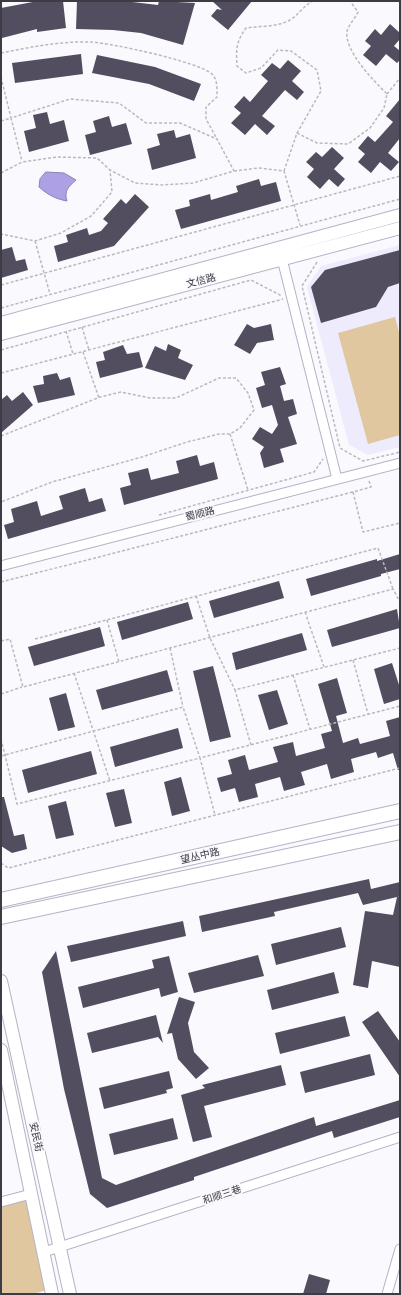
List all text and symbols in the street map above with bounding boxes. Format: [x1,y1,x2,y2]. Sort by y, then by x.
street label: 文信路 [185,271,217,291]
street label: 蜀顺路 [184,505,216,523]
street label: 望丛中路 [179,846,221,866]
street label: 安民街 [27,1121,45,1153]
street label: 和顺三巷 [201,1183,243,1207]

